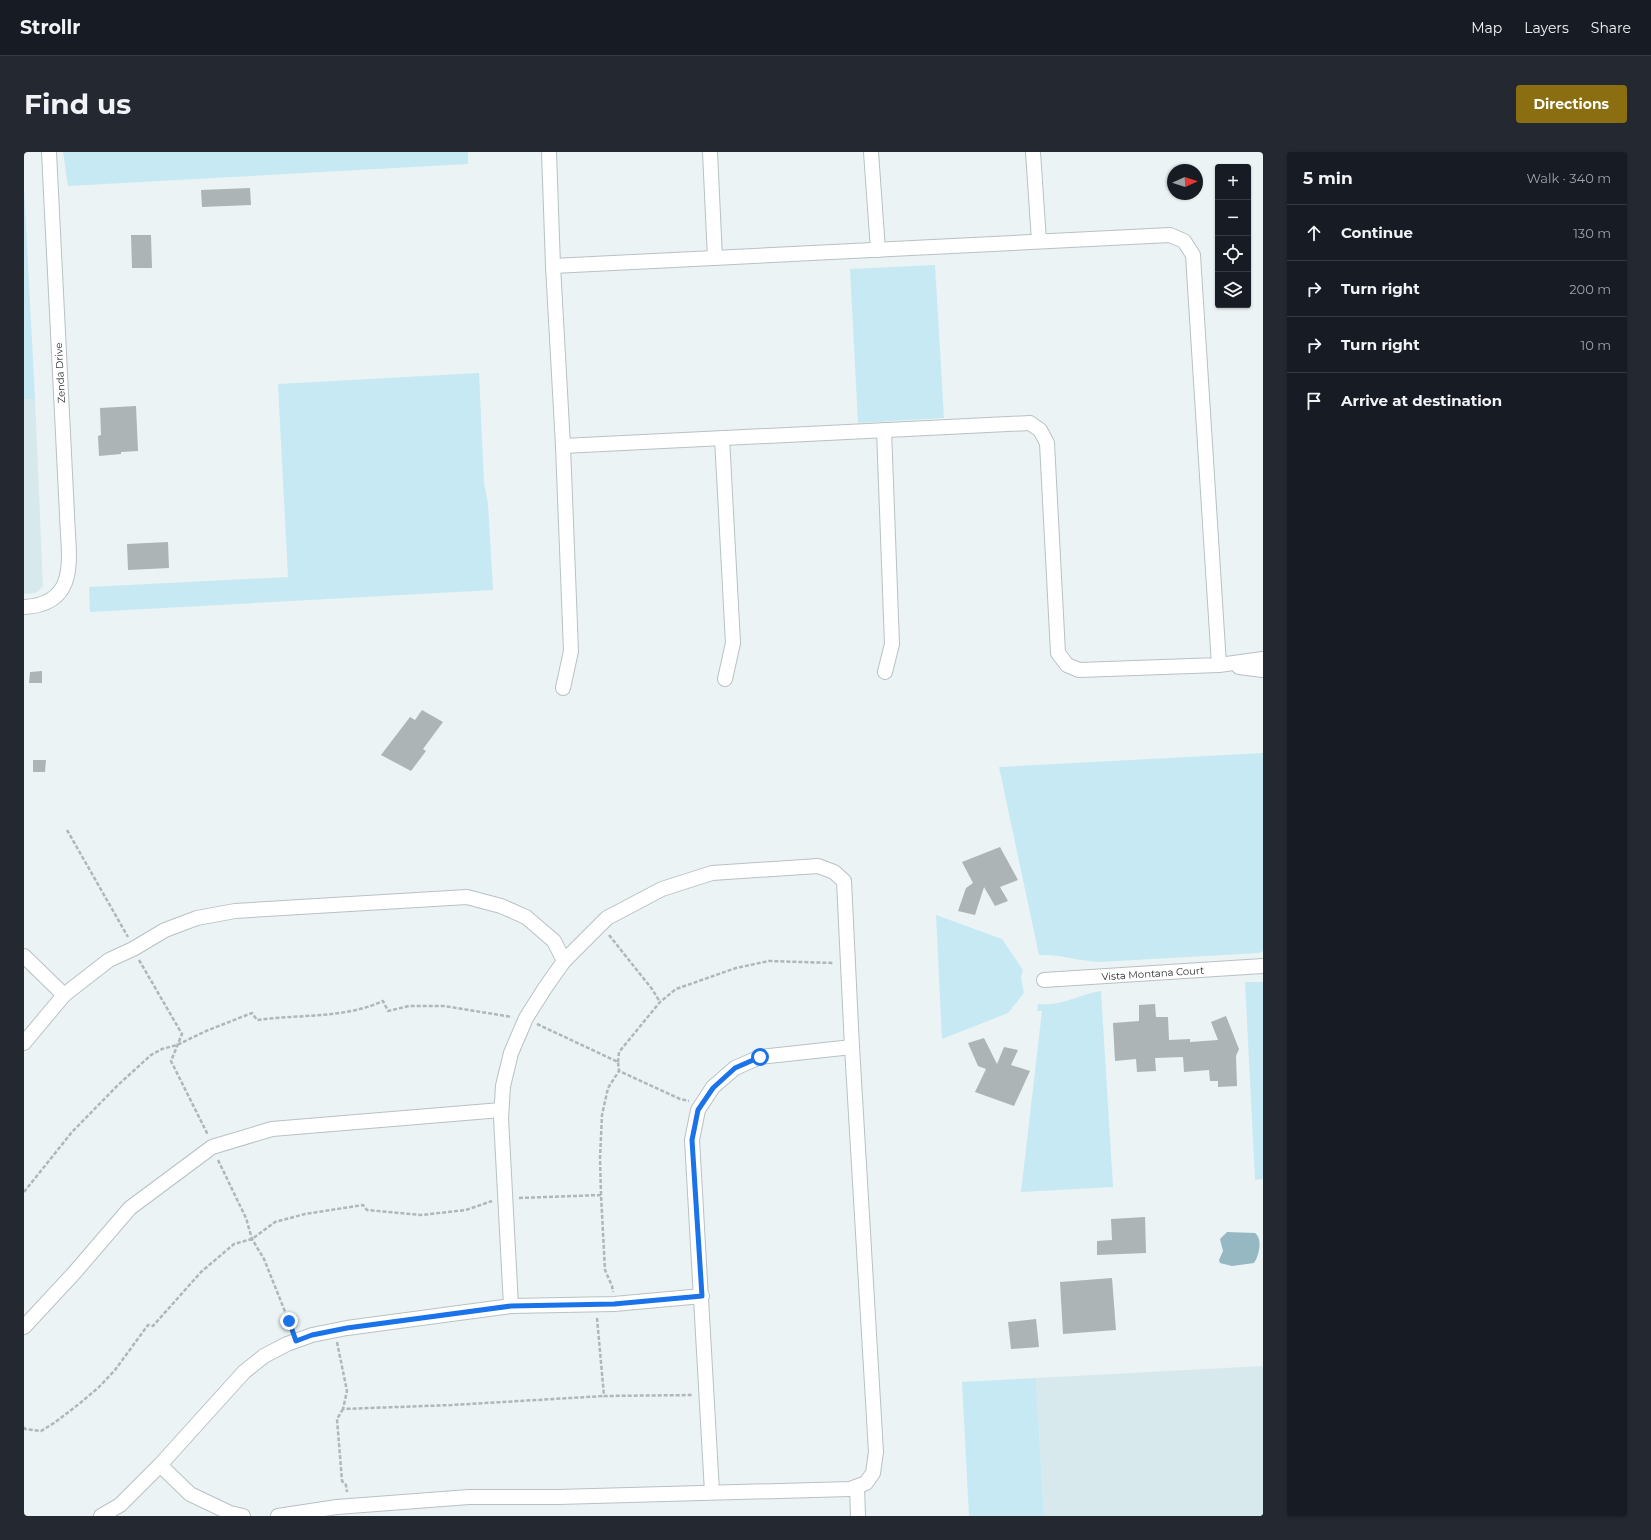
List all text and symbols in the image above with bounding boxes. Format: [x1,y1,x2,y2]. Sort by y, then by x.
text: Strollr [20,16,81,39]
text: Map [1471,19,1502,37]
text: Layers [1524,19,1569,37]
text: Share [1591,19,1631,37]
button: Directions [1516,85,1627,123]
text: Find us [24,87,131,121]
north arrow [1167,164,1203,200]
map controls [1215,164,1251,308]
button: + [1215,164,1251,200]
text: 5 min [1303,168,1353,188]
text: Walk · 340 m [1527,170,1611,186]
button: − [1215,200,1251,236]
icon: ahead [1303,222,1325,244]
text: Continue [1341,223,1413,242]
text: 130 m [1573,225,1611,241]
button: locate [1215,236,1251,272]
button: layers [1215,272,1251,308]
icon: right [1303,278,1325,300]
text: Turn right [1341,279,1420,298]
text: 200 m [1569,281,1611,297]
icon: right [1303,334,1325,356]
text: Turn right [1341,335,1420,354]
text: 10 m [1581,337,1611,353]
street label: Zenda Drive [52,342,68,404]
icon: arrive [1303,390,1325,412]
text: Arrive at destination [1341,391,1502,410]
street label: Vista Montana Court [1101,963,1204,983]
route start [751,1048,769,1066]
route end [280,1312,298,1330]

